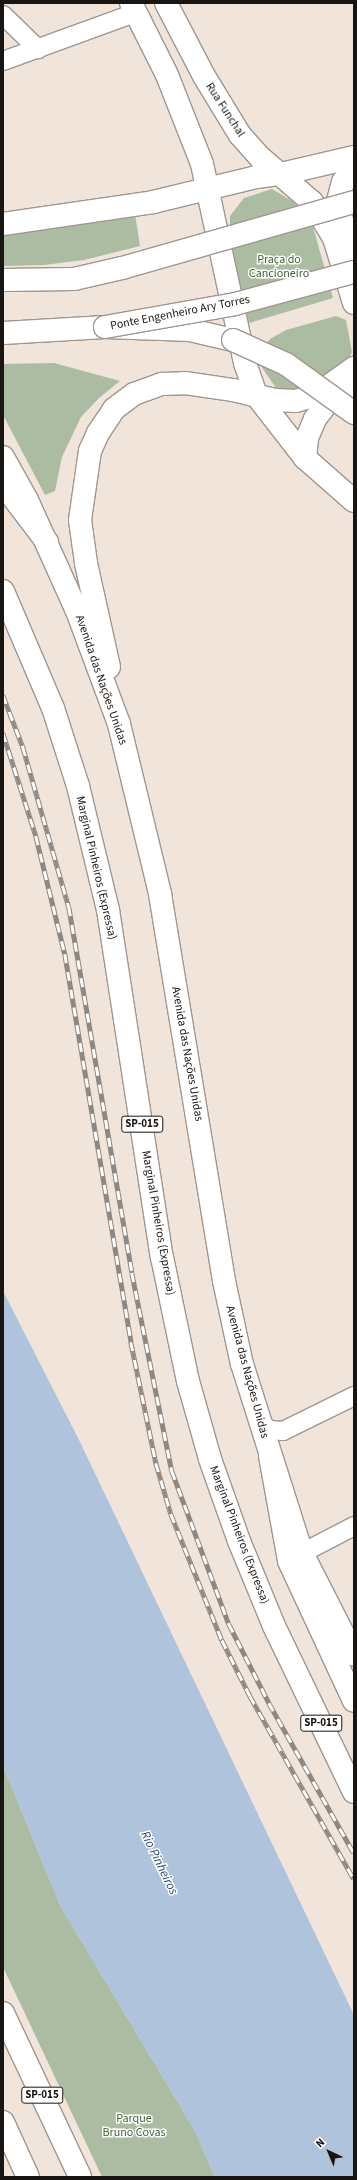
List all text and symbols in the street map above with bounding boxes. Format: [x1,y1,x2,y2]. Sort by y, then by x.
street label: Rua Funchal [202,80,248,140]
park label: Praça do Cancioneiro [249,253,309,281]
street label: Ponte Engenheiro Ary Torres [109,292,251,334]
street label: Avenida das Nações Unidas [72,613,130,747]
street label: Marginal Pinheiros (Expressa) [72,795,120,941]
street label: Avenida das Nações Unidas [168,985,206,1123]
road number: SP-015 [121,1115,163,1133]
street label: Marginal Pinheiros (Expressa) [138,1149,178,1297]
street label: Avenida das Nações Unidas [222,1304,272,1440]
street label: Marginal Pinheiros (Expressa) [206,1464,272,1606]
road number: SP-015 [300,1714,342,1732]
water label: Rio Pinheiros [137,1829,181,1897]
road number: SP-015 [21,2086,63,2104]
park label: Parque Bruno Covas [103,2112,165,2140]
north arrow [309,2132,349,2172]
text: N [312,2135,328,2151]

